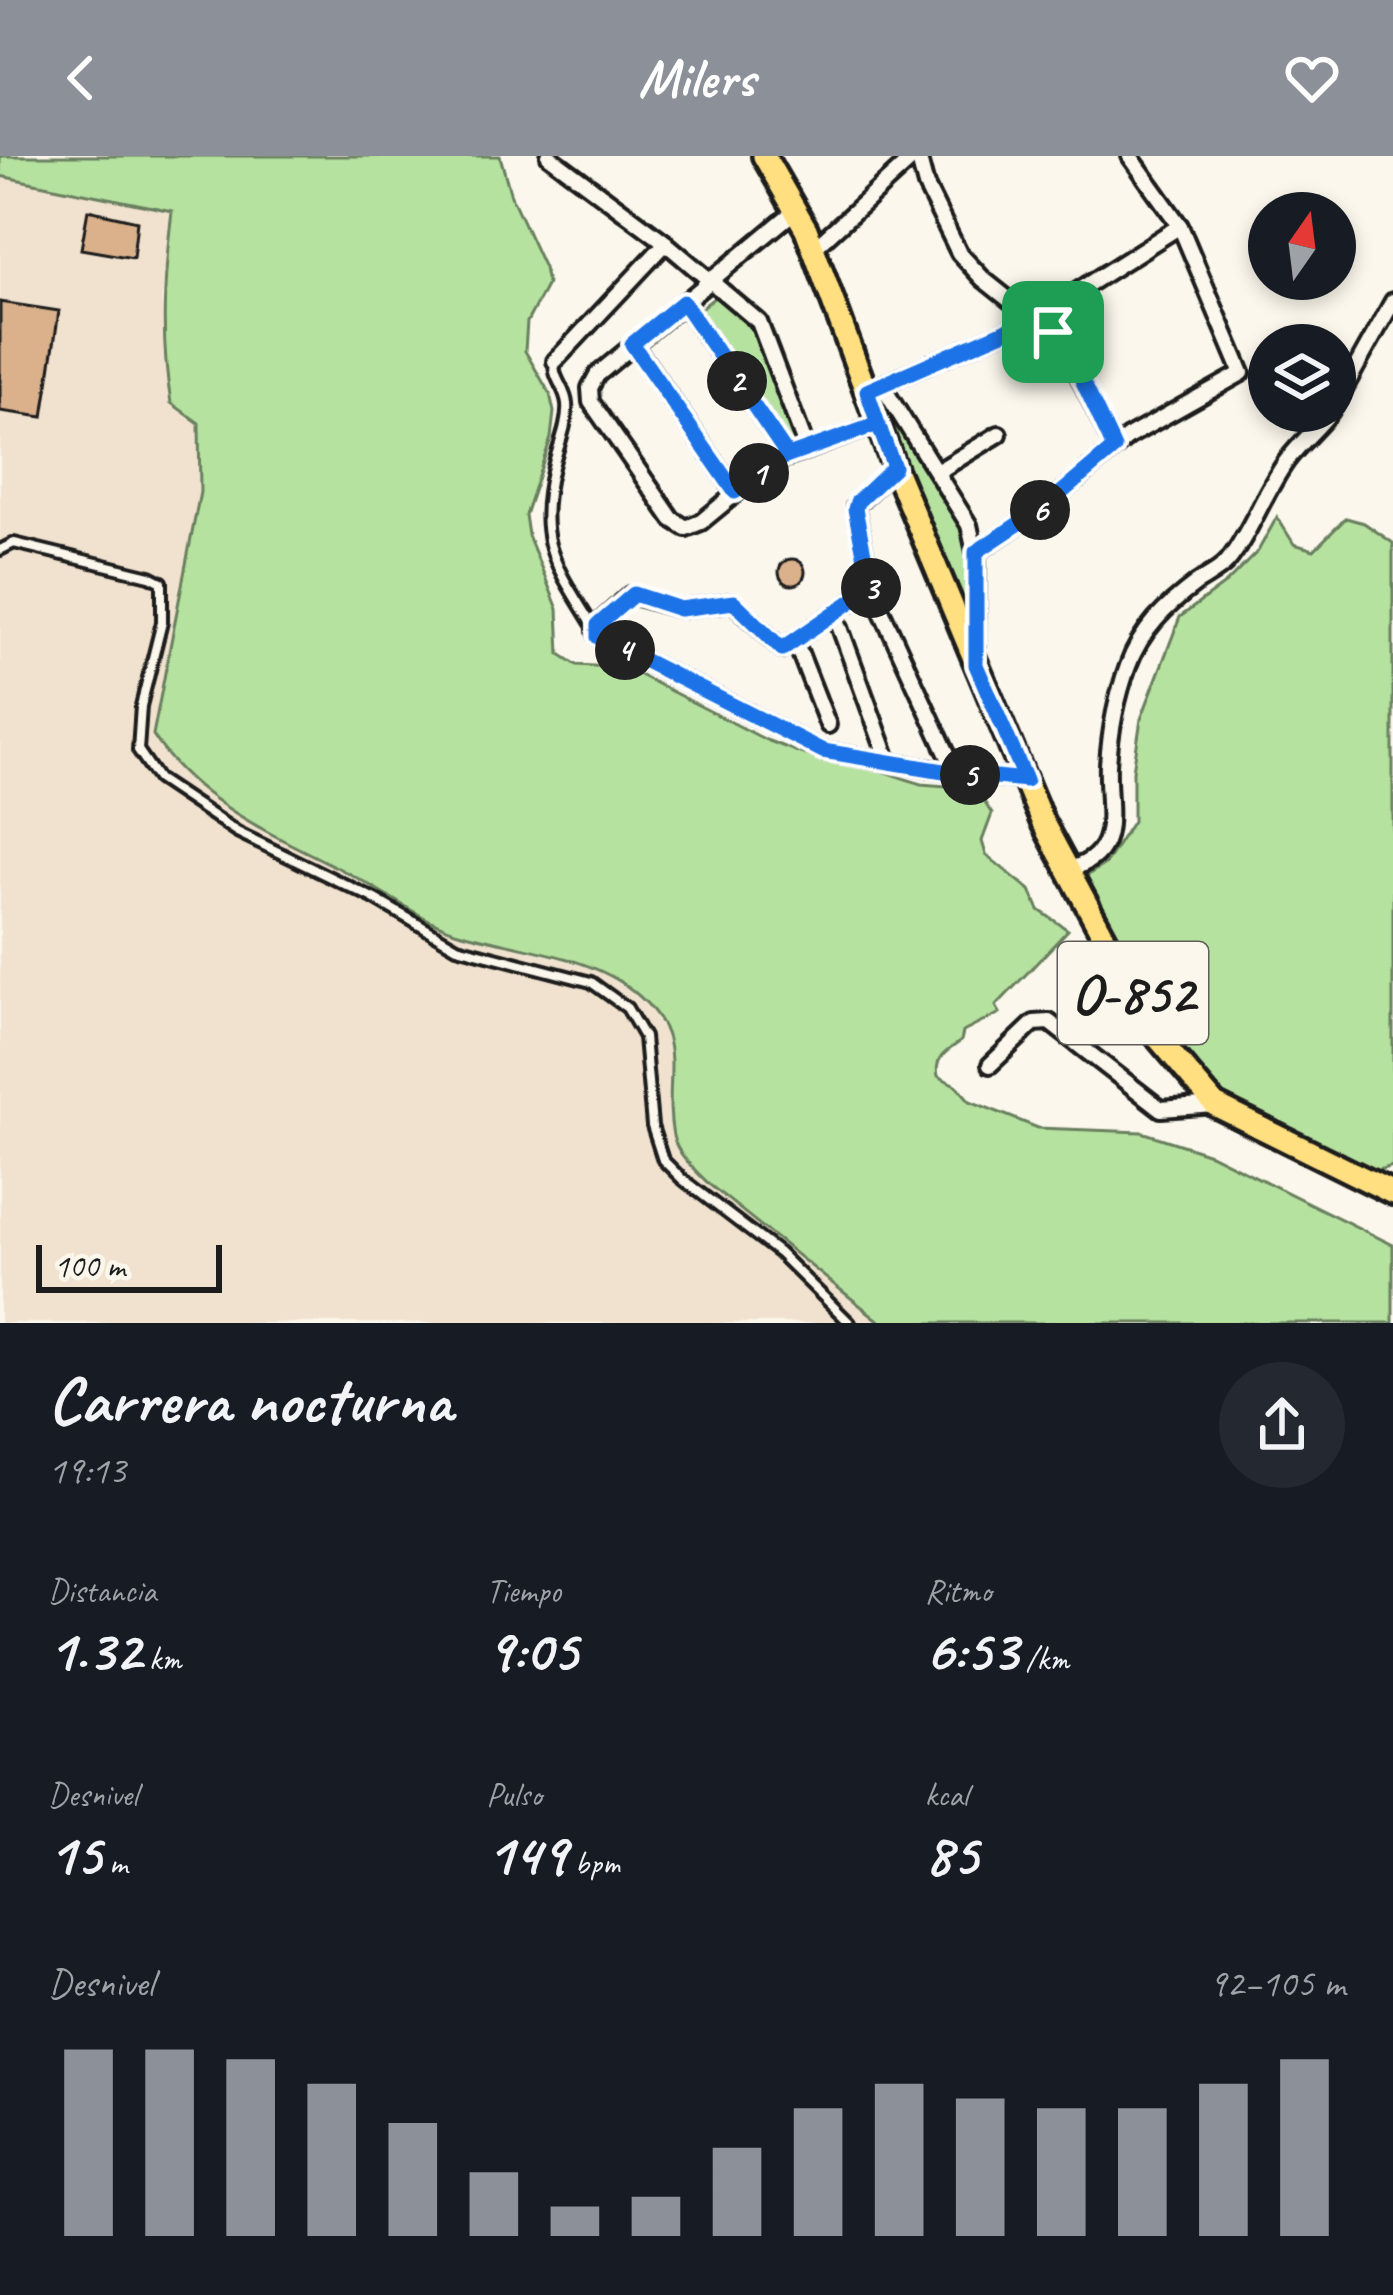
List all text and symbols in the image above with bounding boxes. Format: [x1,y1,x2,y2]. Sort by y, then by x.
text: Milers [638,44,755,112]
icon: back [48,45,114,111]
icon: heart [1279,45,1345,111]
north arrow [1248,192,1356,300]
map controls [1248,192,1356,432]
pin [1002,281,1104,383]
icon: arrive [1020,299,1086,365]
button: layers [1248,324,1356,432]
pin: 2 [707,351,767,411]
text: 2 [730,360,744,402]
pin: 1 [729,443,789,503]
text: 1 [752,452,766,494]
pin: 6 [1010,480,1070,540]
text: 6 [1032,489,1048,531]
pin: 3 [841,558,901,618]
text: 3 [864,567,878,609]
pin: 4 [595,620,655,680]
text: 4 [618,629,632,671]
pin: 5 [940,745,1000,805]
text: 5 [963,754,977,796]
road number: O-852 [1058,942,1208,1044]
scale bar [36,1239,222,1292]
text: 100 m [54,1245,125,1287]
text: Carrera nocturna [48,1359,452,1442]
button: share [1219,1362,1345,1488]
text: 19:13 [48,1446,126,1495]
text: Distancia [48,1570,156,1612]
text: Tiempo [486,1570,561,1612]
text: Ritmo [925,1570,991,1612]
text: 1.32 [48,1612,141,1688]
text: 9:05 [486,1612,578,1688]
text: 6:53 [925,1612,1018,1688]
text: km [141,1638,181,1680]
text: /km [1018,1638,1069,1680]
text: Desnivel [48,1774,138,1816]
text: Pulso [486,1774,542,1816]
text: kcal [925,1774,968,1816]
text: 15 [48,1816,101,1892]
text: 149 [486,1816,567,1892]
text: 85 [925,1816,978,1892]
text: m [101,1842,128,1884]
text: bpm [567,1842,620,1884]
text: Desnivel [48,1959,154,2008]
text: 92–105 m [1209,1959,1345,2008]

